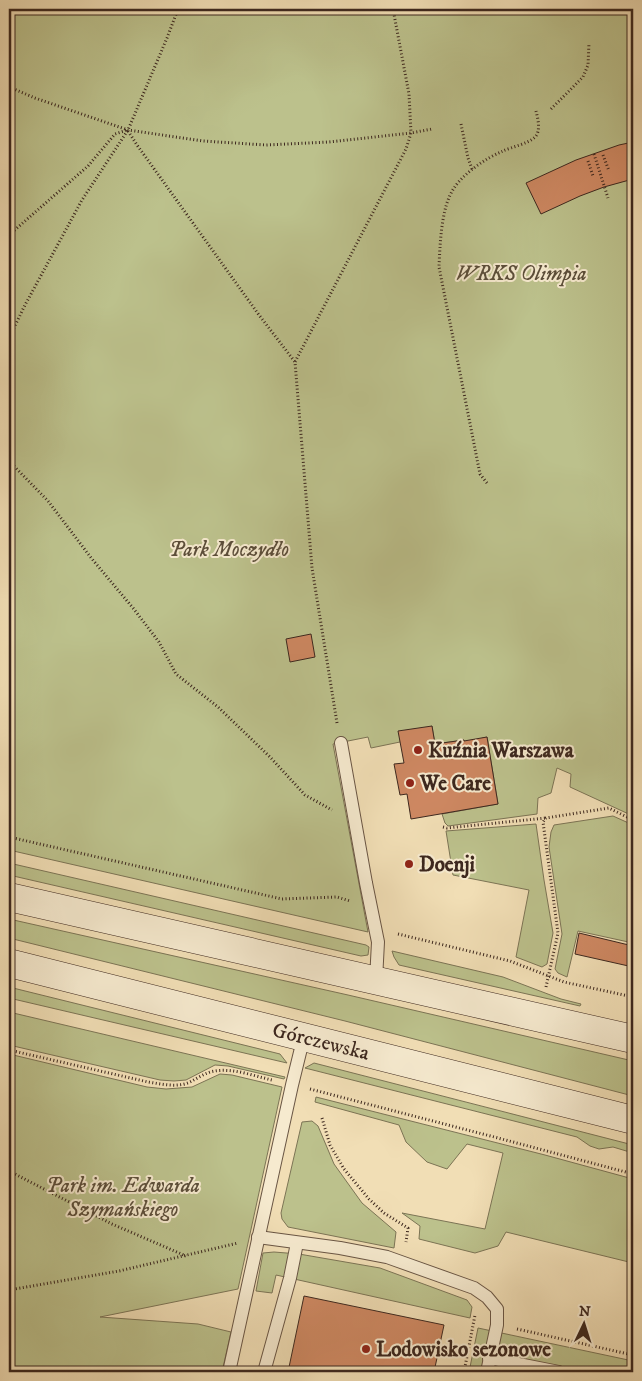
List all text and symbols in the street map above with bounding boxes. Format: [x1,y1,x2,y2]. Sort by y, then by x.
park label: WRKS Olimpia [455,261,587,287]
park label: Park Moczydło [169,537,289,563]
place label: Kuźnia Warszawa [428,738,575,764]
marker: Kuźnia Warszawa [412,744,424,756]
place label: We Care [419,771,491,797]
marker: We Care [404,777,416,789]
place label: Doenji [419,852,476,879]
marker: Doenji [403,858,415,870]
street label: Górczewska [270,1017,372,1067]
park label: Park im. Edwarda Szymańskiego [46,1173,200,1223]
north arrow [560,1298,610,1348]
text: N [578,1303,592,1321]
place label: Lodowisko sezonowe [376,1337,551,1363]
marker: Lodowisko sezonowe [360,1343,372,1355]

